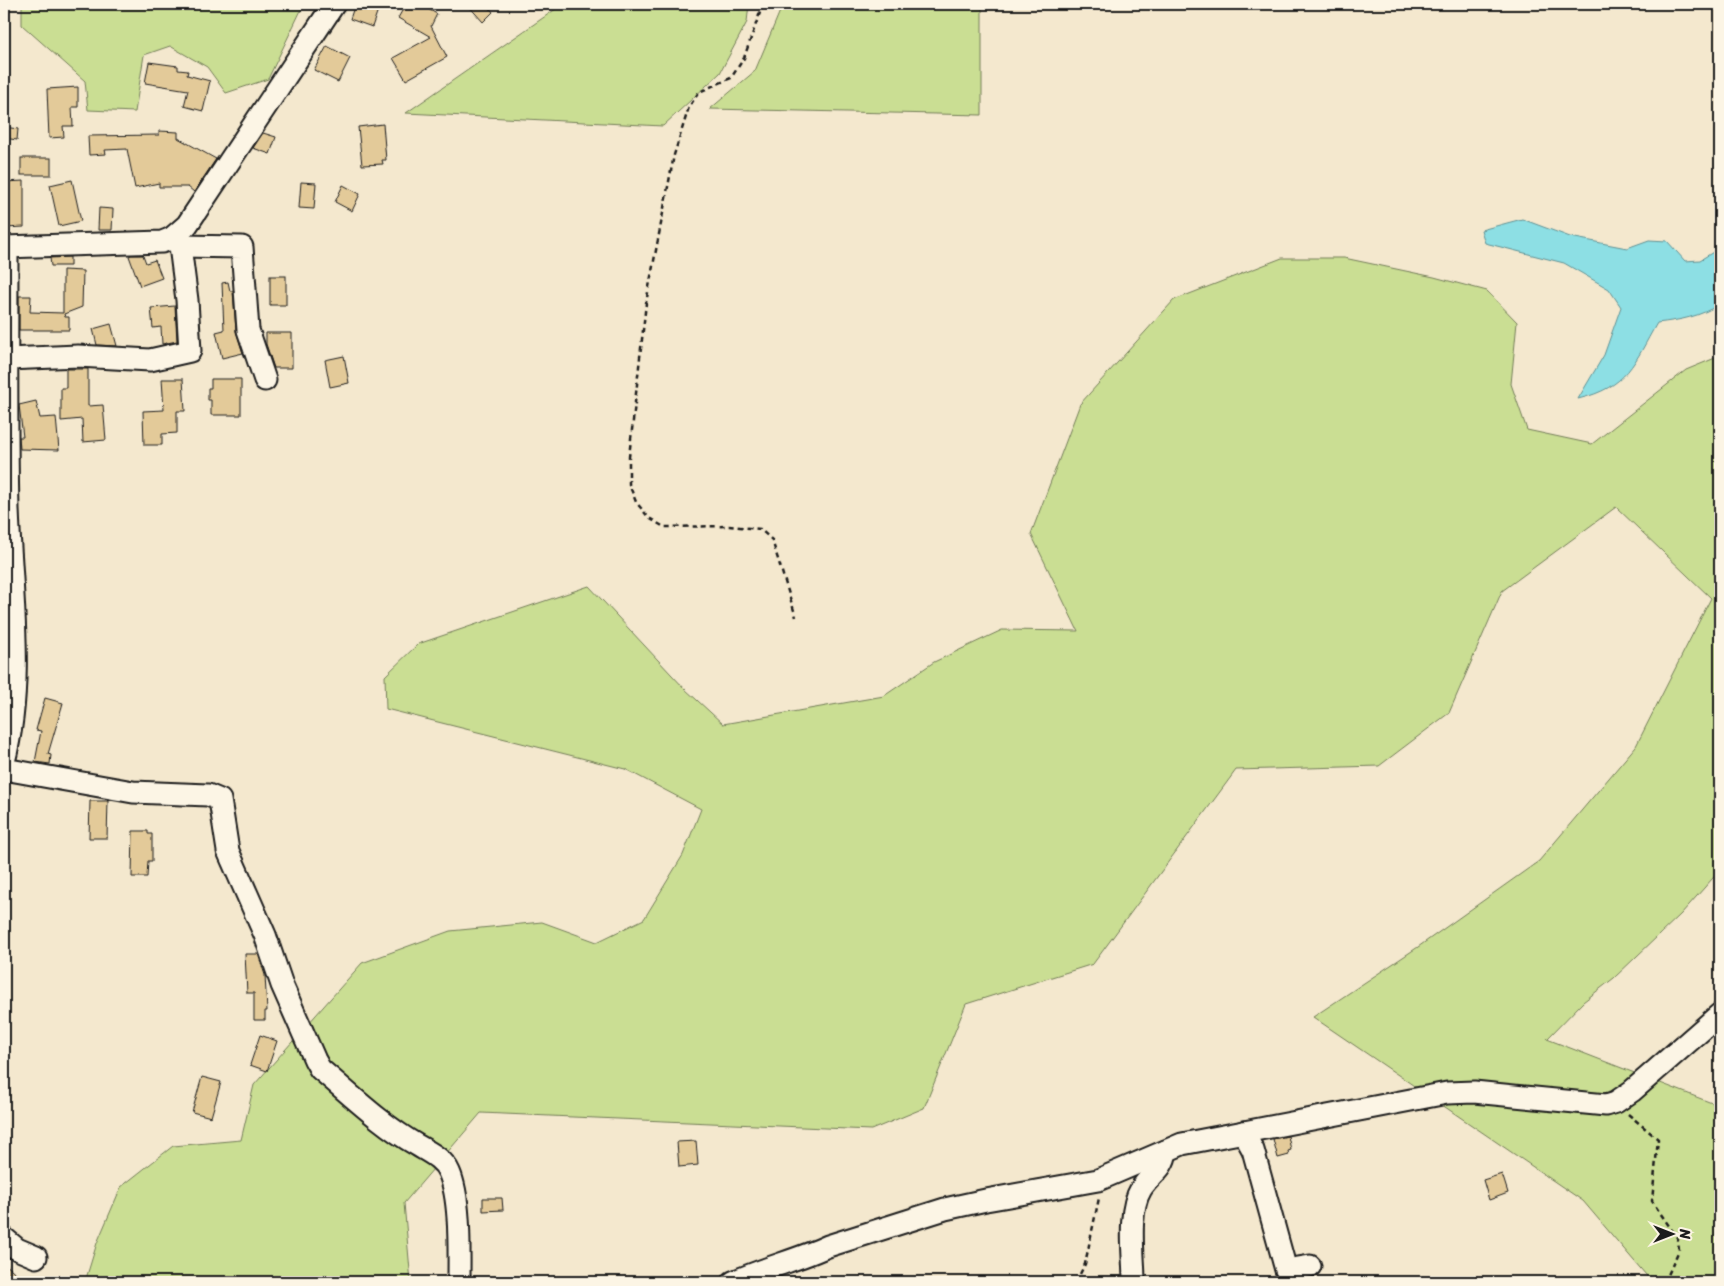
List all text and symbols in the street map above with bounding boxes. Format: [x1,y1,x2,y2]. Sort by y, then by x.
north arrow [1646,1208,1696,1258]
text: N [1672,1228,1697,1239]

